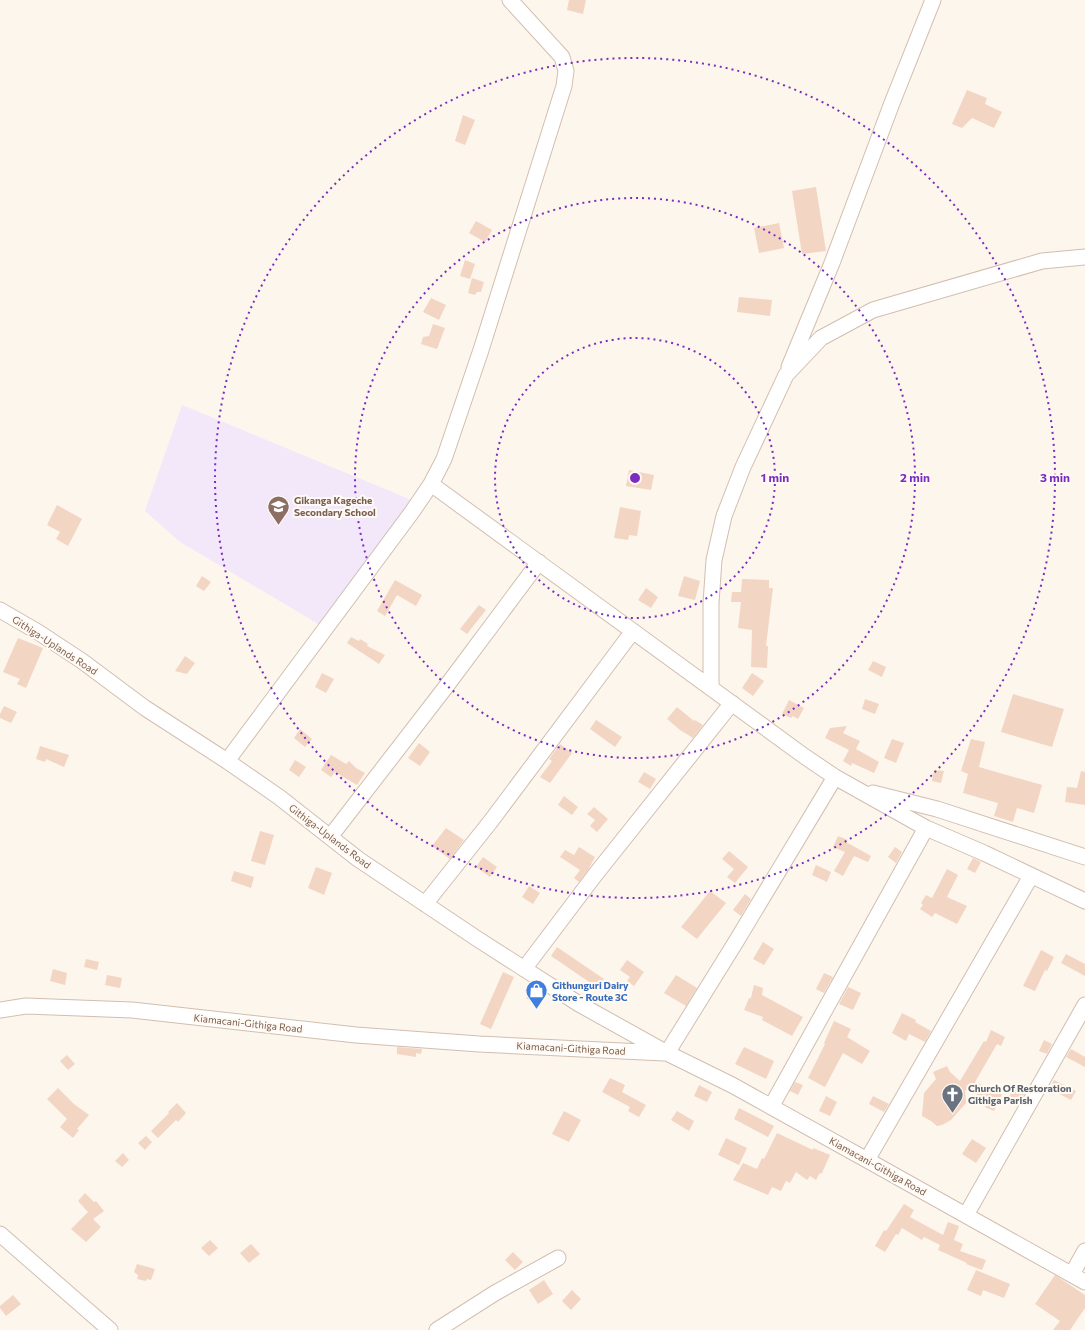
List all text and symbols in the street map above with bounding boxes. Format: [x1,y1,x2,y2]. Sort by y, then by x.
text: 1 min [761,470,789,484]
text: 2 min [900,470,930,484]
text: 3 min [1040,470,1070,484]
centre of rings [628,471,642,485]
school or university icon: Gikanga Kageche Secondary School [266,493,292,526]
place label: Gikanga Kageche Secondary School [294,494,376,518]
street label: Githiga-Uplands Road [10,613,100,677]
street label: Githiga-Uplands Road [287,801,373,871]
shop icon: Githunguri Dairy Store - Route 3C [524,978,550,1011]
place label: Githunguri Dairy Store - Route 3C [552,979,629,1003]
street label: Kiamacani-Githiga Road [193,1011,303,1035]
street label: Kiamacani-Githiga Road [516,1039,626,1057]
church icon: Church Of Restoration Githiga Parish [939,1081,965,1114]
place label: Church Of Restoration Githiga Parish [968,1082,1072,1106]
street label: Kiamacani-Githiga Road [827,1134,929,1198]

